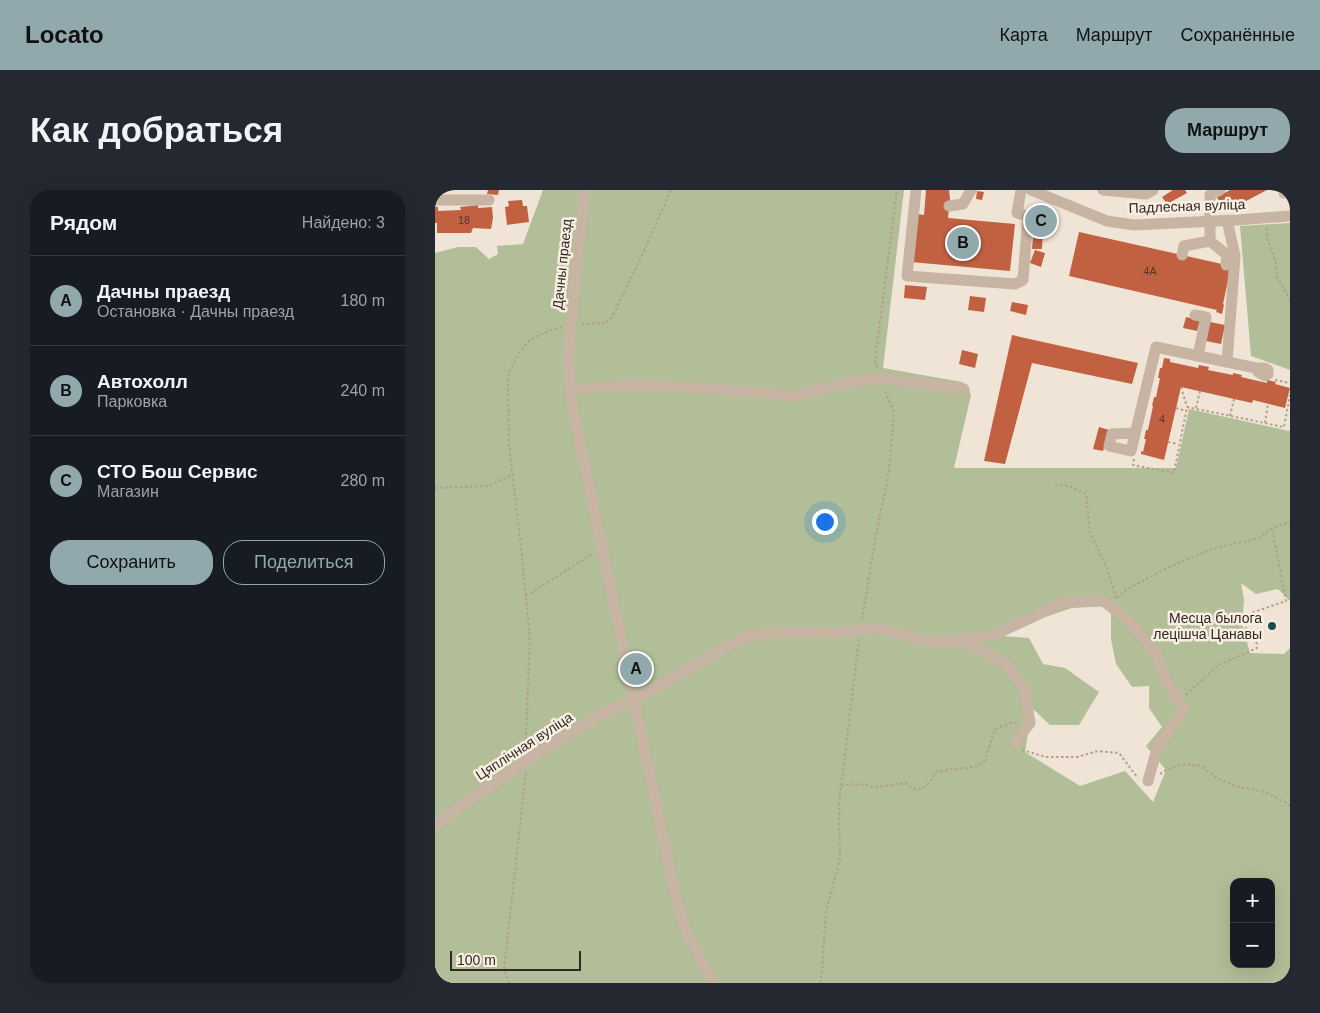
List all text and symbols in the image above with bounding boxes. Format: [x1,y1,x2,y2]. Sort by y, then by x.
text: Locato [25,21,104,48]
text: Карта [1000,25,1048,45]
text: Маршрут [1076,25,1152,45]
text: Сохранённые [1180,25,1295,45]
button: Маршрут [1165,108,1290,153]
text: Как добраться [30,110,283,149]
street label: Падлесная вуліца [1128,196,1246,216]
pin: C [1025,202,1057,240]
text: Рядом [50,211,117,234]
text: Найдено: 3 [302,214,385,231]
house number: 18 [458,214,470,226]
street label: Дачны праезд [549,218,575,310]
pin: B [947,224,979,262]
house number: 4А [1143,265,1157,277]
text: Дачны праезд [97,281,230,302]
text: A [60,292,72,309]
text: 180 m [341,292,385,309]
text: Остановка · Дачны праезд [97,303,294,320]
text: Автохолл [97,371,188,392]
text: B [60,382,72,399]
text: 240 m [341,382,385,399]
text: Парковка [97,393,167,410]
house number: 4 [1159,413,1165,425]
text: СТО Бош Сервис [97,461,258,482]
text: C [60,472,72,489]
text: 280 m [341,472,385,489]
text: Магазин [97,483,159,500]
your location [812,509,838,535]
button: Сохранить [50,540,213,585]
button: Поделиться [223,540,385,585]
place label: Месца былога лецішча Цанавы [1153,610,1262,642]
marker: Месца былога лецішча Цанавы [1266,620,1278,632]
pin: A [620,650,652,688]
street label: Цяплічная вуліца [473,709,575,783]
map controls [1230,878,1275,968]
button: + [1230,878,1275,923]
button: − [1230,923,1275,968]
scale bar [450,948,581,971]
text: 100 m [457,952,496,968]

